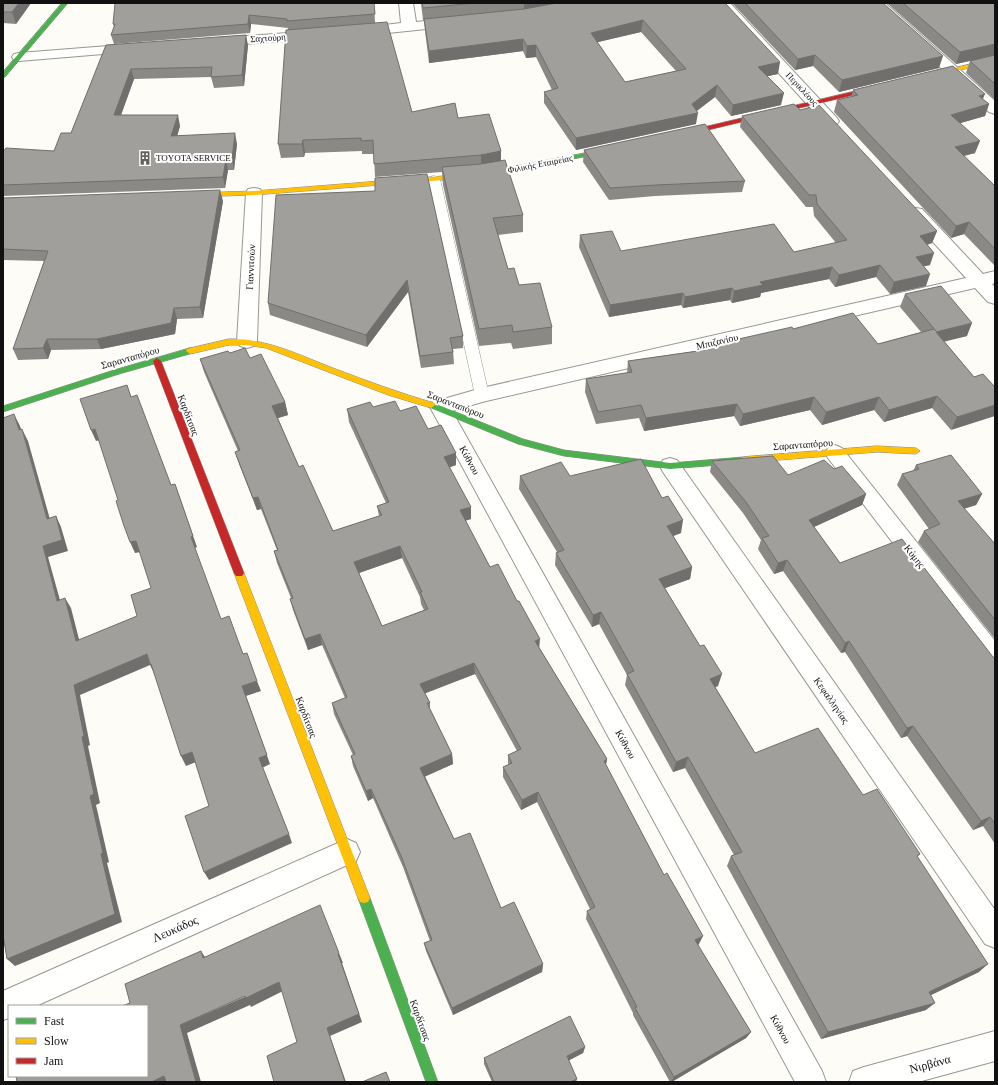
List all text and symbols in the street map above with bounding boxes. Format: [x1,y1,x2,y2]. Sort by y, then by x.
street label: Σαχτούρη [250,32,286,44]
street label: Περικλέους [784,70,820,108]
building icon: TOYOTA SERVICE [137,150,153,166]
place label: TOYOTA SERVICE [156,153,231,163]
street label: Φιλικής Εταιρείας [507,153,574,175]
street label: Γιαννιτσών [244,243,257,290]
street label: Μπιζανίου [695,331,739,353]
street label: Σαρανταπόρου [100,344,161,371]
street label: Σαρανταπόρου [426,389,486,420]
street label: Καρδίτσας [176,393,201,437]
street label: Σαρανταπόρου [773,437,833,452]
street label: Κύθνου [457,444,482,477]
street label: Κύμης [902,542,927,570]
street label: Κεφαλληνίας [812,675,852,725]
street label: Καρδίτσας [294,695,319,739]
street label: Κύθνου [613,728,638,761]
street label: Λευκάδος [150,913,200,945]
street label: Καρδίτσας [408,998,433,1042]
legend [8,1005,148,1077]
street label: Κύθνου [768,1013,793,1046]
text: Fast [44,1014,65,1028]
text: Slow [44,1034,69,1048]
street label: Νιρβάνα [908,1052,953,1076]
text: Jam [44,1054,64,1068]

